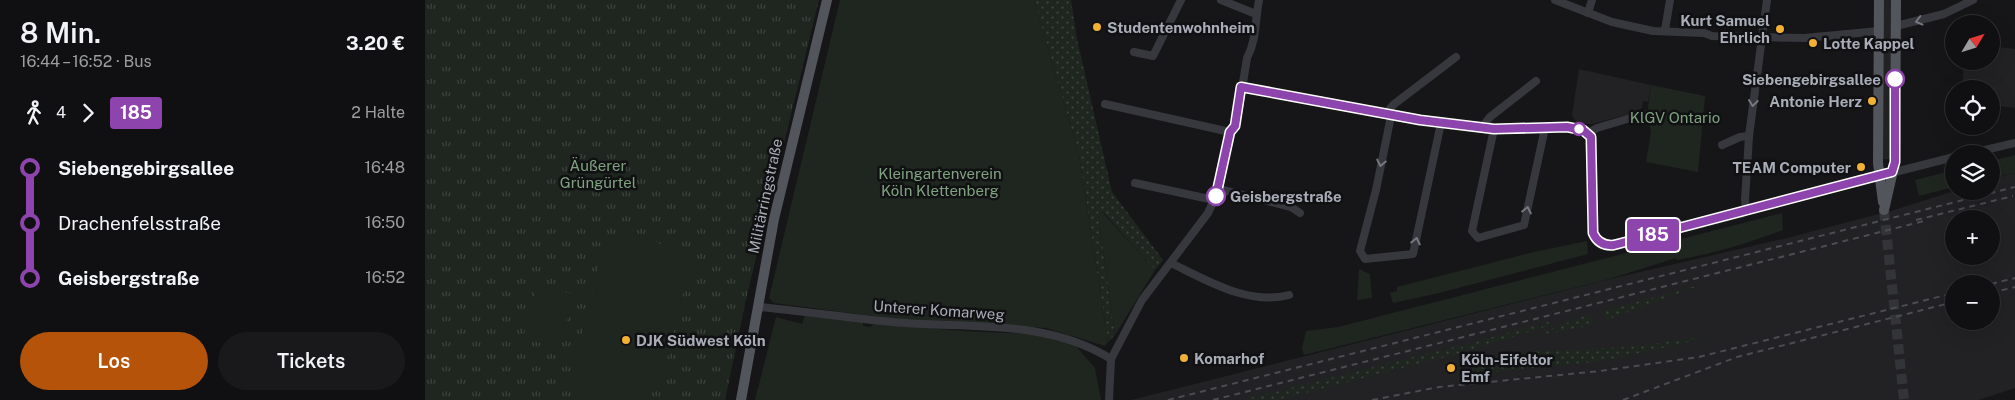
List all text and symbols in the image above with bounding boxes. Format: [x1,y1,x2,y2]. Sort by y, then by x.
place label: Kurt Samuel Ehrlich [1680,12,1770,46]
one-way arrow [1914,15,1923,26]
north arrow [1945,15,2000,70]
map controls [1945,15,2000,330]
text: 8 Min. [20,16,101,49]
place label: Studentenwohnheim [1107,19,1255,36]
marker: Studentenwohnheim [1091,21,1103,33]
marker: Kurt Samuel Ehrlich [1774,23,1786,35]
text: 3.20 € [346,32,405,54]
place label: Lotte Kappel [1823,35,1915,52]
marker: Lotte Kappel [1807,37,1819,49]
text: 16:44 – 16:52 · Bus [20,52,152,71]
marker: Siebengebirgsallee [1885,69,1905,89]
place label: Siebengebirgsallee [1742,71,1881,88]
button: locate [1945,80,2000,135]
place label: Antonie Herz [1769,93,1862,110]
marker: Antonie Herz [1866,95,1878,107]
icon: walk [20,99,48,127]
icon: forward [74,99,102,127]
one-way arrow [1748,99,1759,107]
text: 185 [120,102,152,123]
text: 4 [56,103,66,122]
text: 2 Halte [351,103,405,122]
park label: KlGV Ontario [1630,109,1720,126]
unlabelled marker [1572,122,1586,136]
street label: Militärringstraße [745,137,785,255]
button: layers [1945,145,2000,200]
park label: Äußerer Grüngürtel [560,156,636,191]
text: Siebengebirgsallee [58,157,234,179]
text: 16:48 [365,158,405,177]
one-way arrow [1377,159,1387,168]
place label: TEAM Computer [1733,159,1851,176]
marker: TEAM Computer [1855,161,1867,173]
park label: Kleingartenverein Köln Klettenberg [878,165,1002,199]
marker: Geisbergstraße [1206,186,1226,206]
place label: Geisbergstraße [1230,188,1342,205]
one-way arrow [1522,206,1532,215]
button: + [1945,210,2000,265]
text: Drachenfelsstraße [58,212,221,234]
text: 16:50 [365,213,405,232]
line badge: 185 [1624,219,1682,251]
text: 185 [1637,224,1669,245]
one-way arrow [1411,237,1421,246]
text: Geisbergstraße [58,267,200,289]
text: 16:52 [365,268,405,287]
button: − [1945,275,2000,330]
street label: Unterer Komarweg [873,297,1005,323]
button: Los [20,332,208,390]
button: Tickets [218,332,405,390]
place label: DJK Südwest Köln [636,332,766,349]
marker: DJK Südwest Köln [620,334,632,346]
place label: Komarhof [1194,350,1264,367]
place label: Köln-Eifeltor Emf [1461,351,1553,385]
marker: Komarhof [1178,352,1190,364]
marker: Köln-Eifeltor Emf [1445,362,1457,374]

